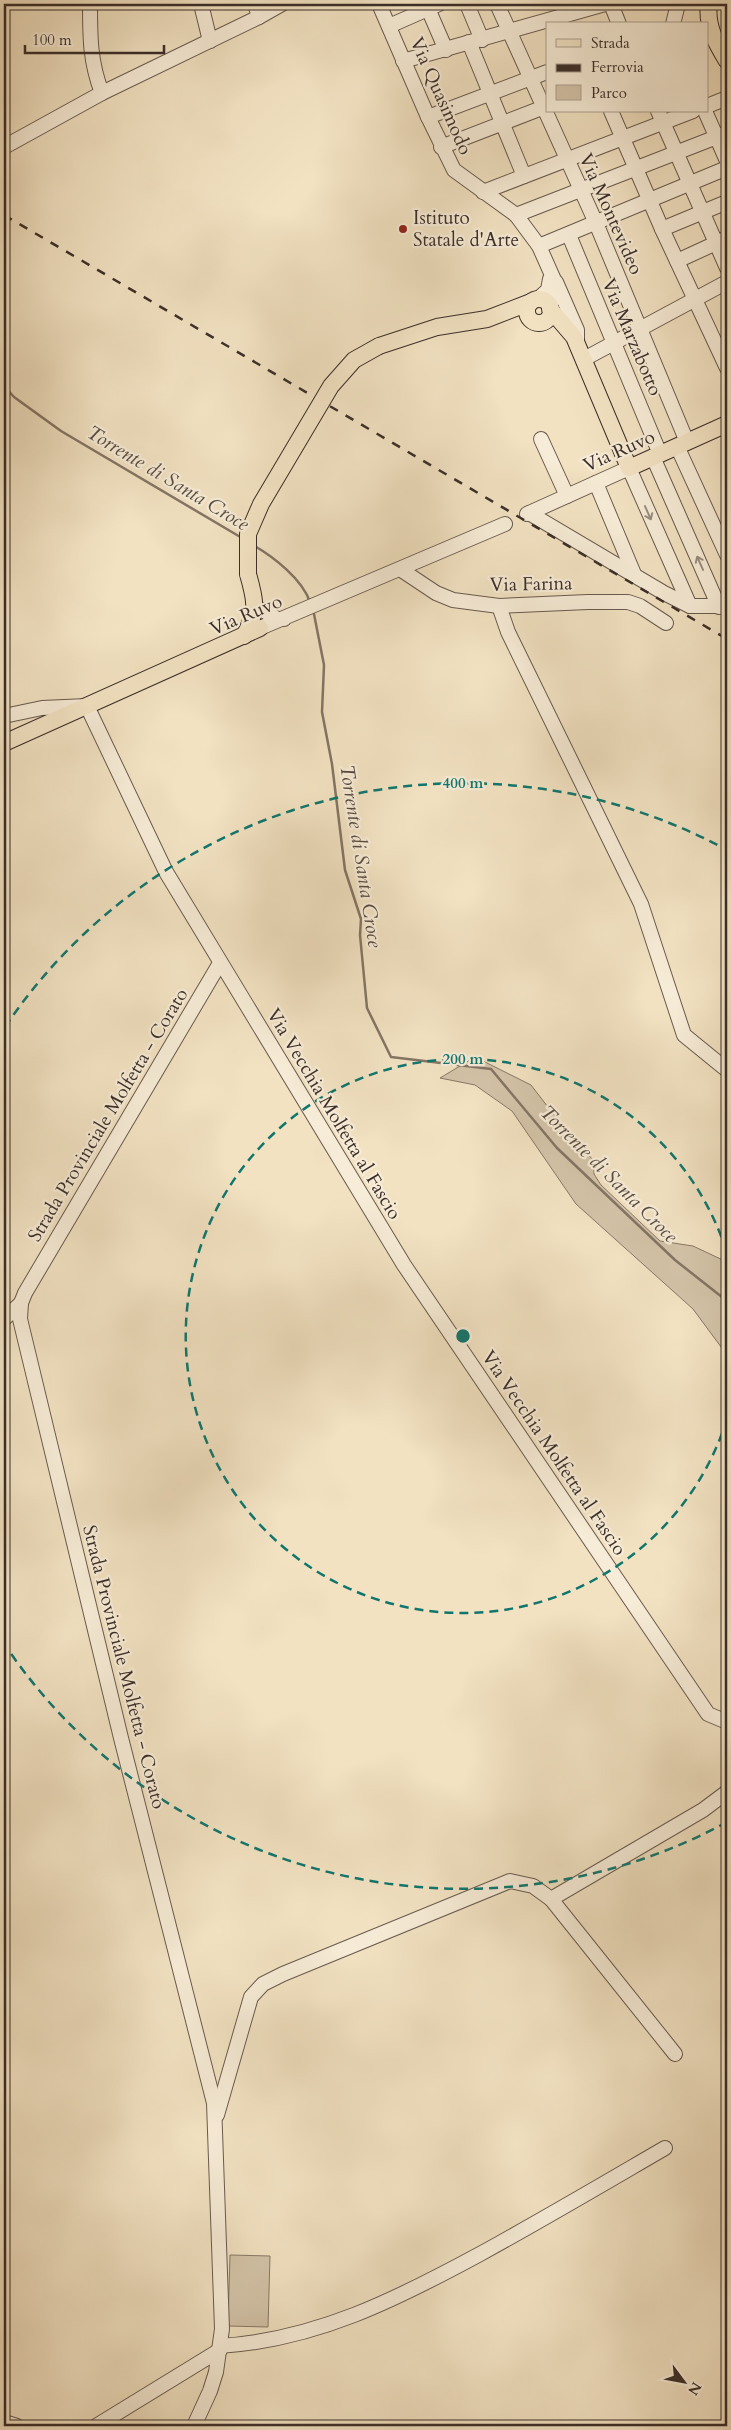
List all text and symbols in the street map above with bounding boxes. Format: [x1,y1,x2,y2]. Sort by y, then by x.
scale bar [25,22,164,54]
legend [546,22,708,112]
text: 100 m [32,30,72,50]
street label: Via Quasimodo [403,33,479,159]
text: Strada [591,33,630,53]
text: Ferrovia [591,57,644,77]
text: Parco [591,83,627,103]
street label: Via Montevideo [573,149,649,279]
place label: Istituto Statale d'Arte [413,205,519,253]
marker: Istituto Statale d'Arte [397,223,409,235]
street label: Via Marzabotto [596,274,668,400]
water label: Torrente di Santa Croce [82,419,254,537]
street label: Via Ruvo [579,424,659,478]
one-way arrow [644,505,654,520]
one-way arrow [694,556,704,571]
street label: Via Farina [489,570,573,598]
street label: Via Ruvo [206,588,286,642]
water label: Torrente di Santa Croce [333,763,389,950]
text: 400 m [443,773,484,793]
street label: Strada Provinciale Molfetta - Corato [22,983,194,1247]
street label: Via Vecchia Molfetta al Fascio [260,1004,408,1224]
text: 200 m [443,1049,484,1069]
water label: Torrente di Santa Croce [534,1099,684,1249]
centre of rings [454,1327,472,1345]
street label: Via Vecchia Molfetta al Fascio [476,1345,632,1561]
street label: Strada Provinciale Molfetta - Corato [76,1522,172,1812]
north arrow [658,2358,708,2408]
text: N [683,2378,706,2399]

